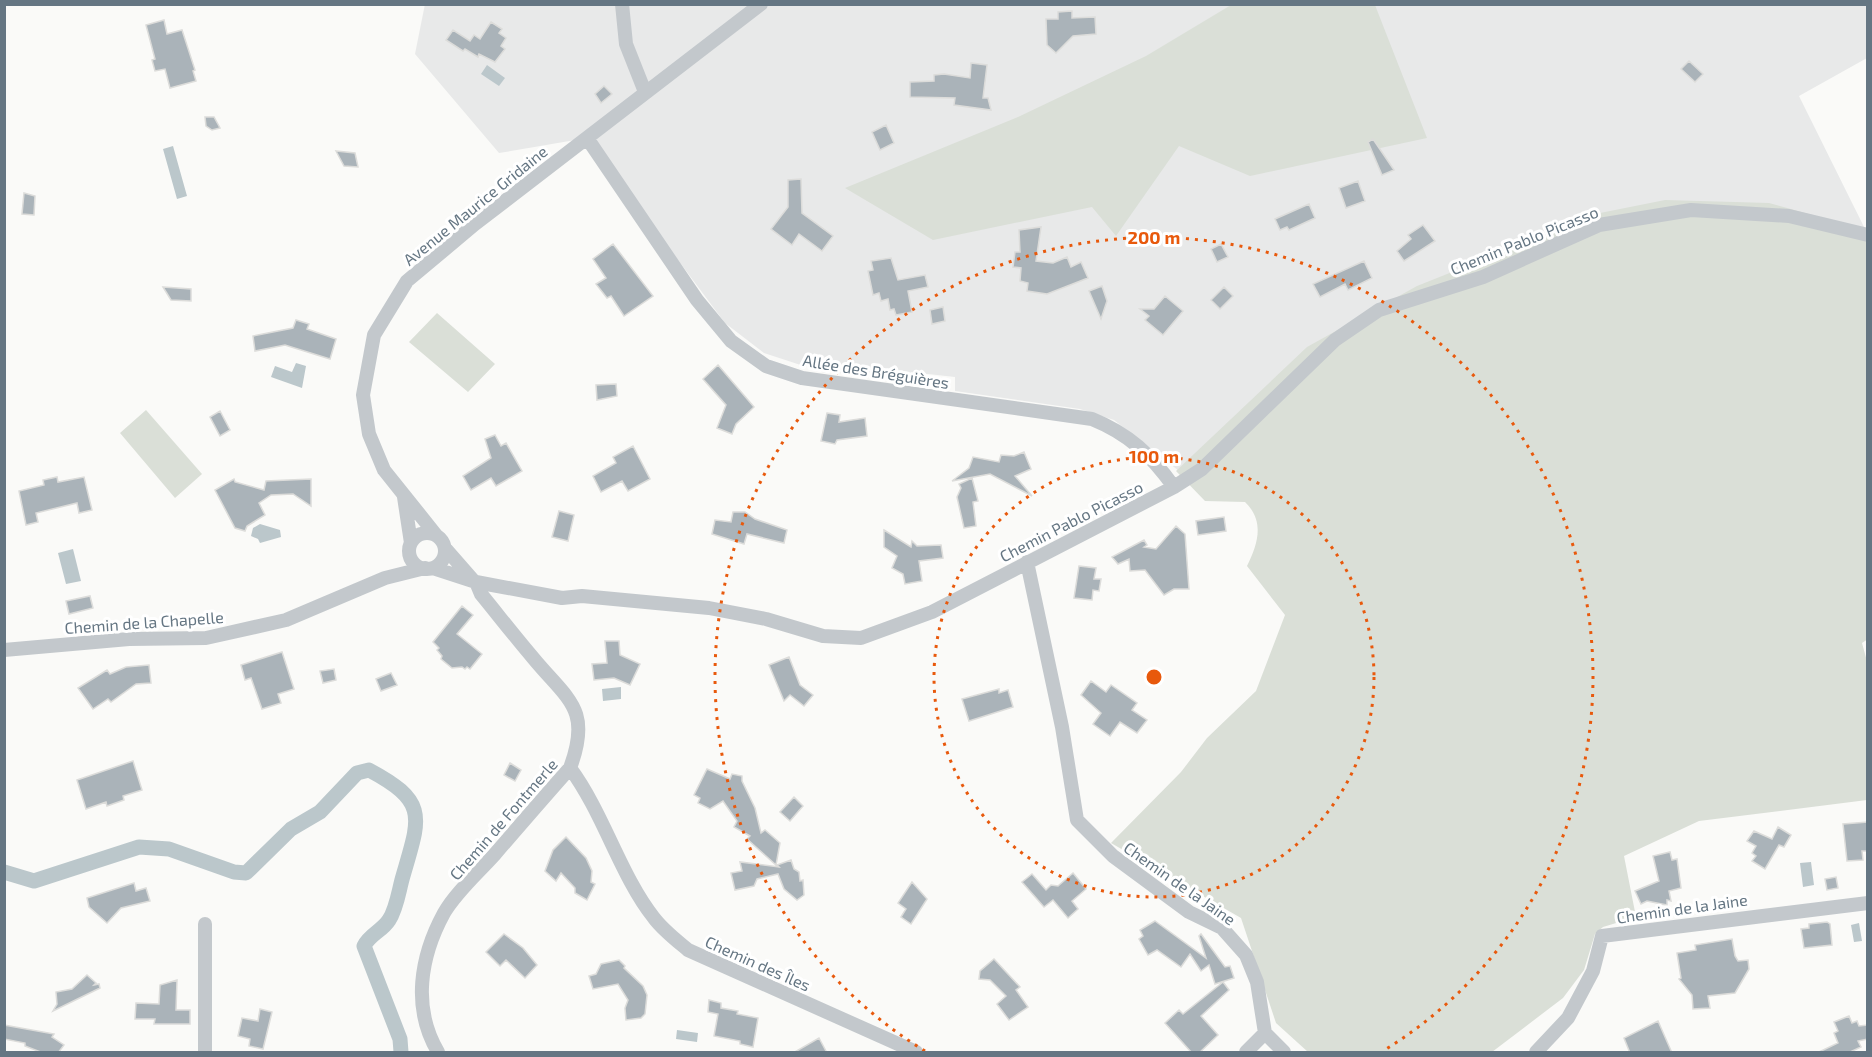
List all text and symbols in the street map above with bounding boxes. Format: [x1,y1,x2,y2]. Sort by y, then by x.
street label: Avenue Maurice Gridaine [399,141,551,269]
street label: Chemin Pablo Picasso [1447,202,1601,278]
text: 200 m [1128,226,1180,248]
street label: Allée des Bréguières [801,350,951,392]
text: 100 m [1129,445,1179,467]
street label: Chemin Pablo Picasso [996,477,1146,565]
street label: Chemin de la Chapelle [64,607,224,637]
centre of rings [1144,667,1164,687]
street label: Chemin de Fontmerle [445,755,561,883]
street label: Chemin de la Jaine [1120,837,1240,929]
street label: Chemin de la Jaine [1615,889,1749,927]
street label: Chemin des Îles [703,931,813,995]

